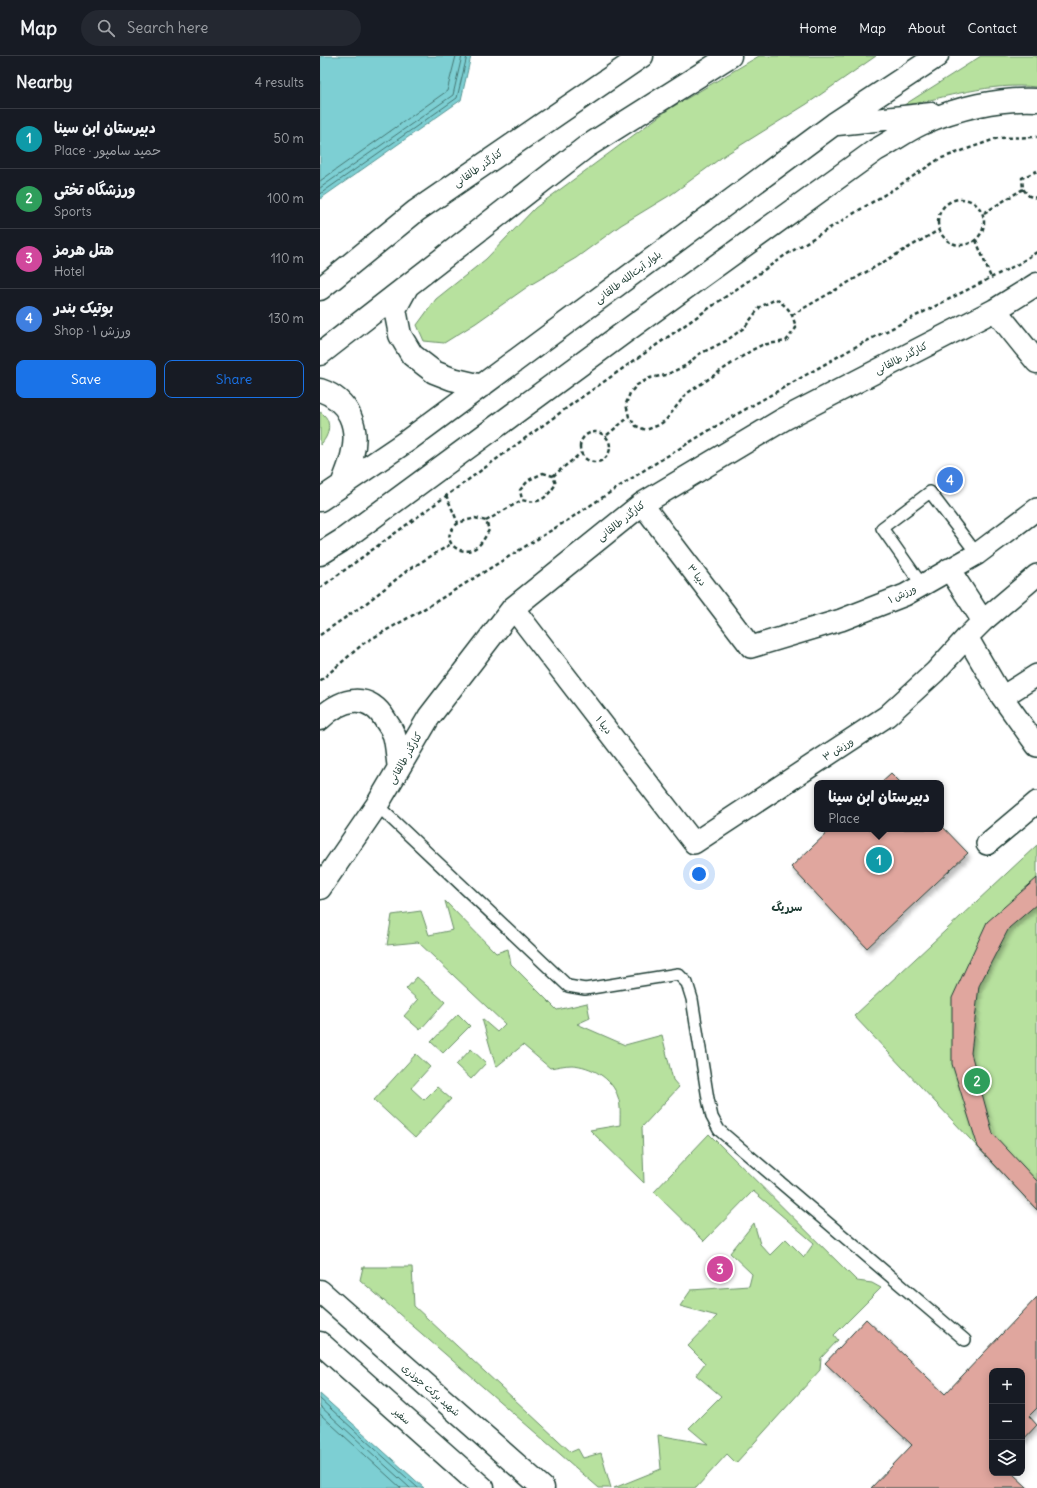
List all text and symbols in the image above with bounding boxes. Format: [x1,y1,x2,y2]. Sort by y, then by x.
search box [81,10,361,46]
text: Map [20,16,57,40]
icon: search [95,17,117,39]
text: Search here [127,18,208,37]
text: Home [799,19,837,37]
text: Map [859,19,886,37]
text: About [908,19,946,37]
text: Contact [968,19,1017,37]
text: Nearby [16,71,72,93]
text: 4 results [255,74,304,91]
text: دبیرستان ابن سینا [54,118,156,137]
text: 1 [26,130,32,147]
text: 50 m [273,130,304,147]
text: Place · حمید سامپور [54,142,161,159]
street label: کنارگذر طالقانی [451,146,506,191]
text: ورزشگاه تختی [54,180,135,199]
text: 2 [25,190,33,207]
text: 100 m [267,190,304,207]
text: Sports [54,203,92,220]
text: هتل هرمز [54,240,114,259]
street label: بلوار آیت‌الله طالقانی [592,248,665,307]
text: 3 [25,250,33,267]
text: 110 m [271,250,304,267]
text: Hotel [54,263,85,280]
text: بوتیک بندر [54,298,113,317]
text: 4 [25,310,33,327]
text: 130 m [268,310,304,327]
text: Shop · ورزش ۱ [54,322,131,339]
street label: کنارگذر طالقانی [872,339,930,378]
button: Save [16,360,156,398]
button: Share [164,360,304,398]
pin: 4 [937,465,963,495]
street label: کنارگذر طالقانی [594,498,648,545]
street label: دیبا ۳ [685,561,710,589]
street label: ورزش ۱ [886,582,918,606]
street label: دیبا ۱ [593,713,615,737]
street label: کنارگذر طالقانی [385,730,426,787]
street label: ورزش ۳ [820,734,856,764]
popup [814,780,944,832]
text: دبیرستان ابن سینا [828,787,930,806]
text: Place [828,810,860,827]
pin: 1 [866,845,892,875]
your location [689,864,709,884]
district label: سرریگ [772,900,802,914]
pin: 2 [964,1066,990,1096]
pin: 3 [707,1254,733,1284]
street label: شهید برکت جوذری [399,1361,463,1419]
map controls [989,1368,1025,1476]
button: + [989,1368,1025,1404]
street label: سفیر [390,1404,414,1427]
button: − [989,1404,1025,1440]
button: layers [989,1440,1025,1476]

